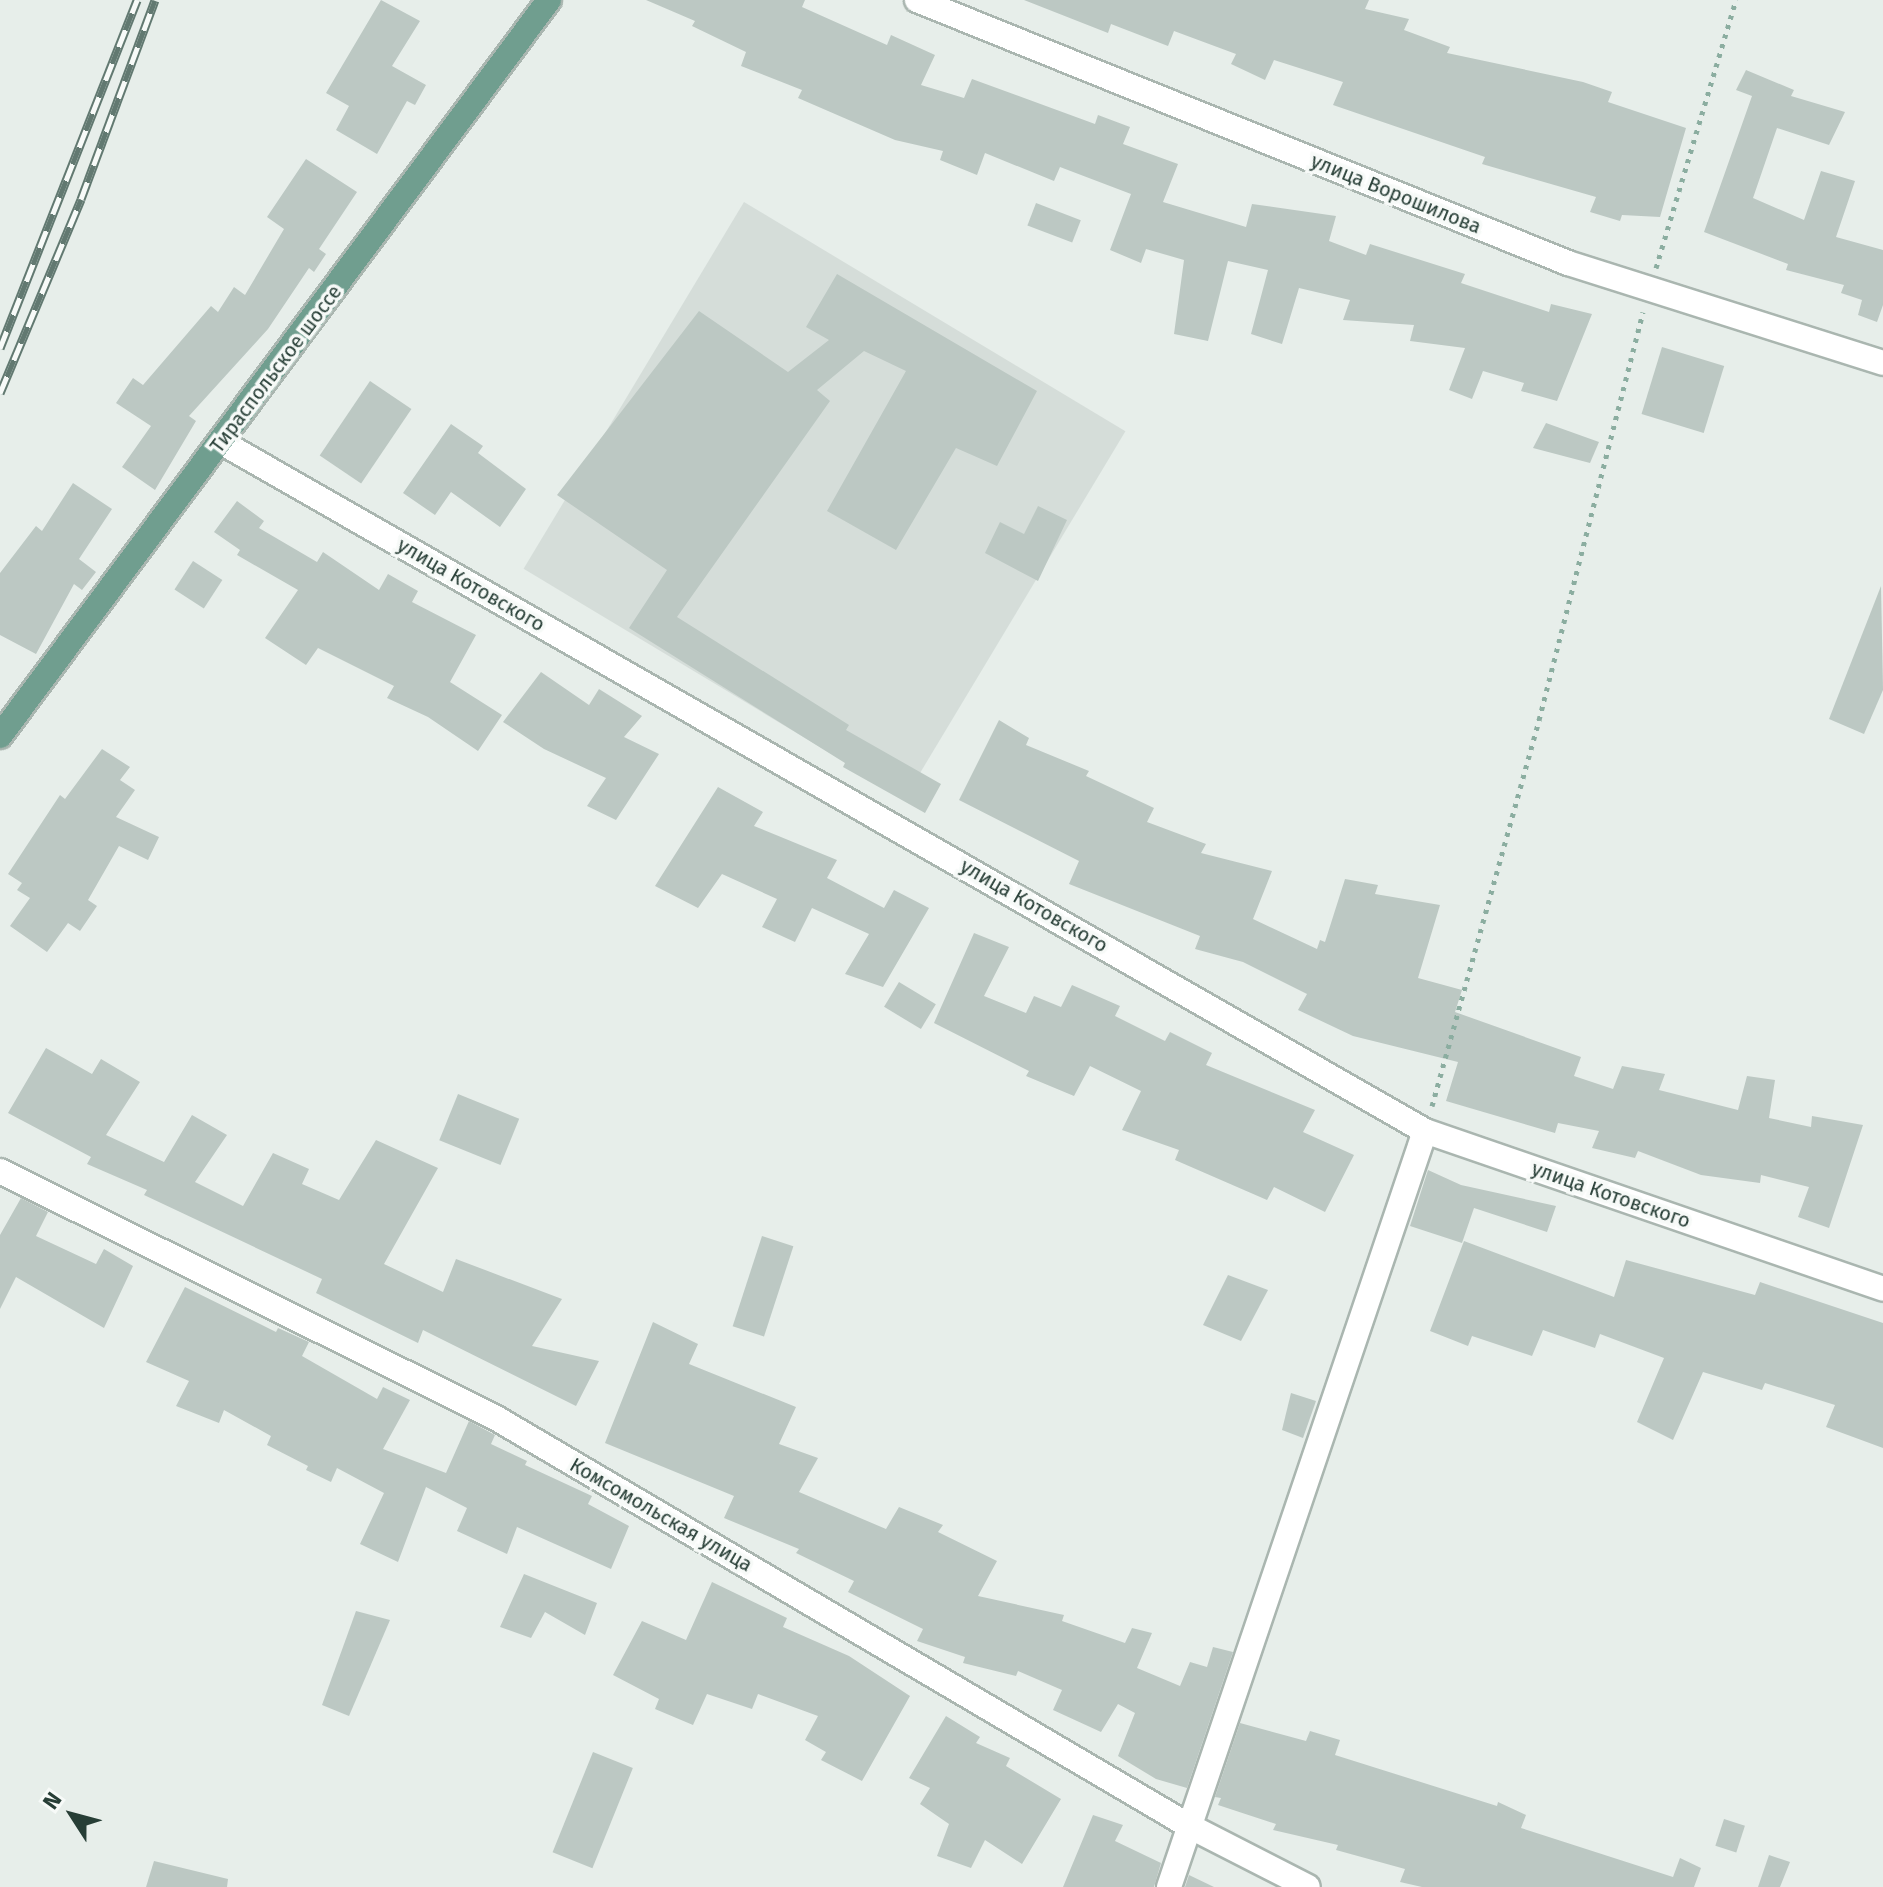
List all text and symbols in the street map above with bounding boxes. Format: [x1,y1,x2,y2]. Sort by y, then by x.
street label: улица Ворошилова [1307,149,1485,239]
street label: Тираспольское шоссе [205,281,347,457]
street label: улица Котовского [393,533,549,637]
street label: улица Котовского [956,854,1112,958]
street label: улица Котовского [1528,1157,1694,1233]
street label: Комсомольская улица [565,1453,757,1577]
north arrow [32,1775,112,1855]
text: N [37,1787,67,1814]

